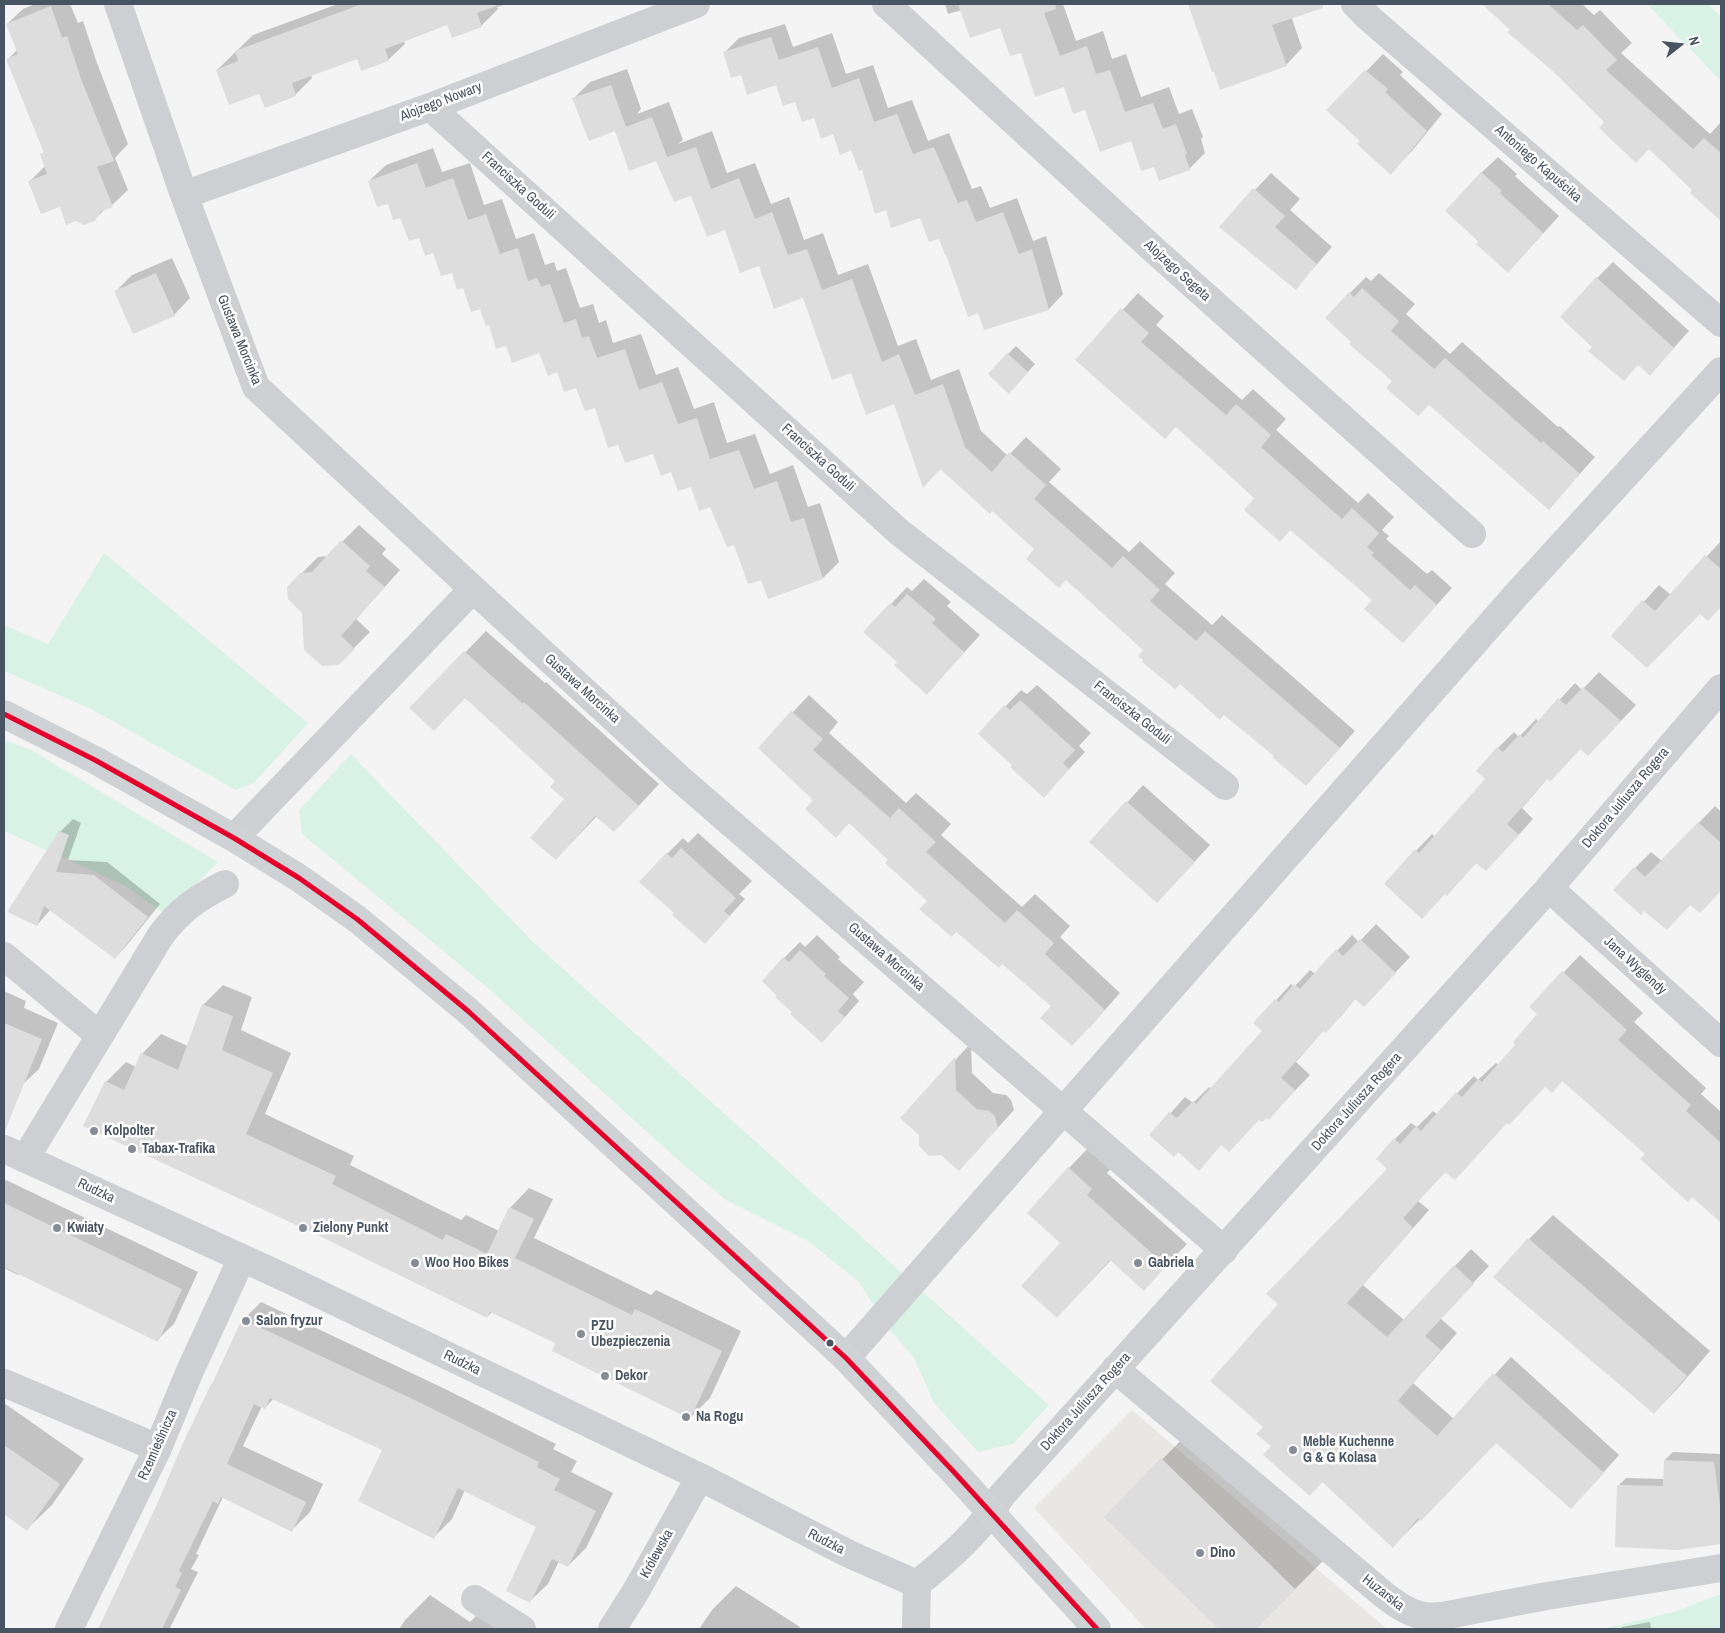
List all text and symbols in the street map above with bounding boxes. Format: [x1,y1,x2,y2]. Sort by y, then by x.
north arrow [1655,20,1705,70]
text: N [1685,34,1704,47]
street label: Alojzego Nowary [398,79,484,125]
street label: Antoniego Kapuścika [1491,122,1585,206]
street label: Franciszka Goduli [478,149,558,223]
street label: Alojzego Segeta [1140,237,1214,305]
street label: Gustawa Morcinka [213,292,265,388]
street label: Franciszka Goduli [778,421,858,495]
street label: Gustawa Morcinka [541,651,623,727]
street label: Franciszka Goduli [1090,678,1174,748]
street label: Doktora Juliusza Rogera [1579,744,1673,852]
street label: Gustawa Morcinka [844,919,928,995]
street label: Jana Wyglendy [1600,934,1670,998]
street label: Doktora Juliusza Rogera [1308,1049,1406,1155]
place label: Kolpolter [104,1123,154,1139]
marker: Kolpolter [88,1125,100,1137]
place label: Tabax-Trafika [142,1141,215,1157]
marker: Tabax-Trafika [126,1143,138,1155]
street label: Rudzka [75,1175,117,1207]
place label: Kwiaty [67,1220,104,1236]
place label: Zielony Punkt [313,1220,388,1236]
marker: Kwiaty [51,1222,63,1234]
marker: Zielony Punkt [297,1222,309,1234]
place label: Woo Hoo Bikes [425,1255,509,1271]
place label: Gabriela [1148,1255,1194,1271]
marker: Woo Hoo Bikes [409,1257,421,1269]
marker: Gabriela [1132,1257,1144,1269]
place label: Salon fryzur [256,1313,322,1329]
marker: Salon fryzur [240,1315,252,1327]
place label: PZU Ubezpieczenia [591,1318,670,1350]
marker: PZU Ubezpieczenia [575,1328,587,1340]
unlabelled marker [825,1338,835,1348]
street label: Rudzka [441,1347,483,1379]
street label: Doktora Juliusza Rogera [1037,1349,1135,1455]
place label: Dekor [615,1368,648,1384]
marker: Dekor [599,1370,611,1382]
street label: Rzemieślnicza [135,1407,181,1483]
place label: Na Rogu [696,1409,743,1425]
marker: Na Rogu [680,1411,692,1423]
place label: Meble Kuchenne G & G Kolasa [1303,1434,1394,1466]
marker: Meble Kuchenne G & G Kolasa [1287,1444,1299,1456]
street label: Rudzka [805,1526,847,1558]
street label: Królewska [637,1527,677,1581]
place label: Dino [1210,1545,1236,1561]
marker: Dino [1194,1547,1206,1559]
street label: Huzarska [1359,1571,1407,1615]

